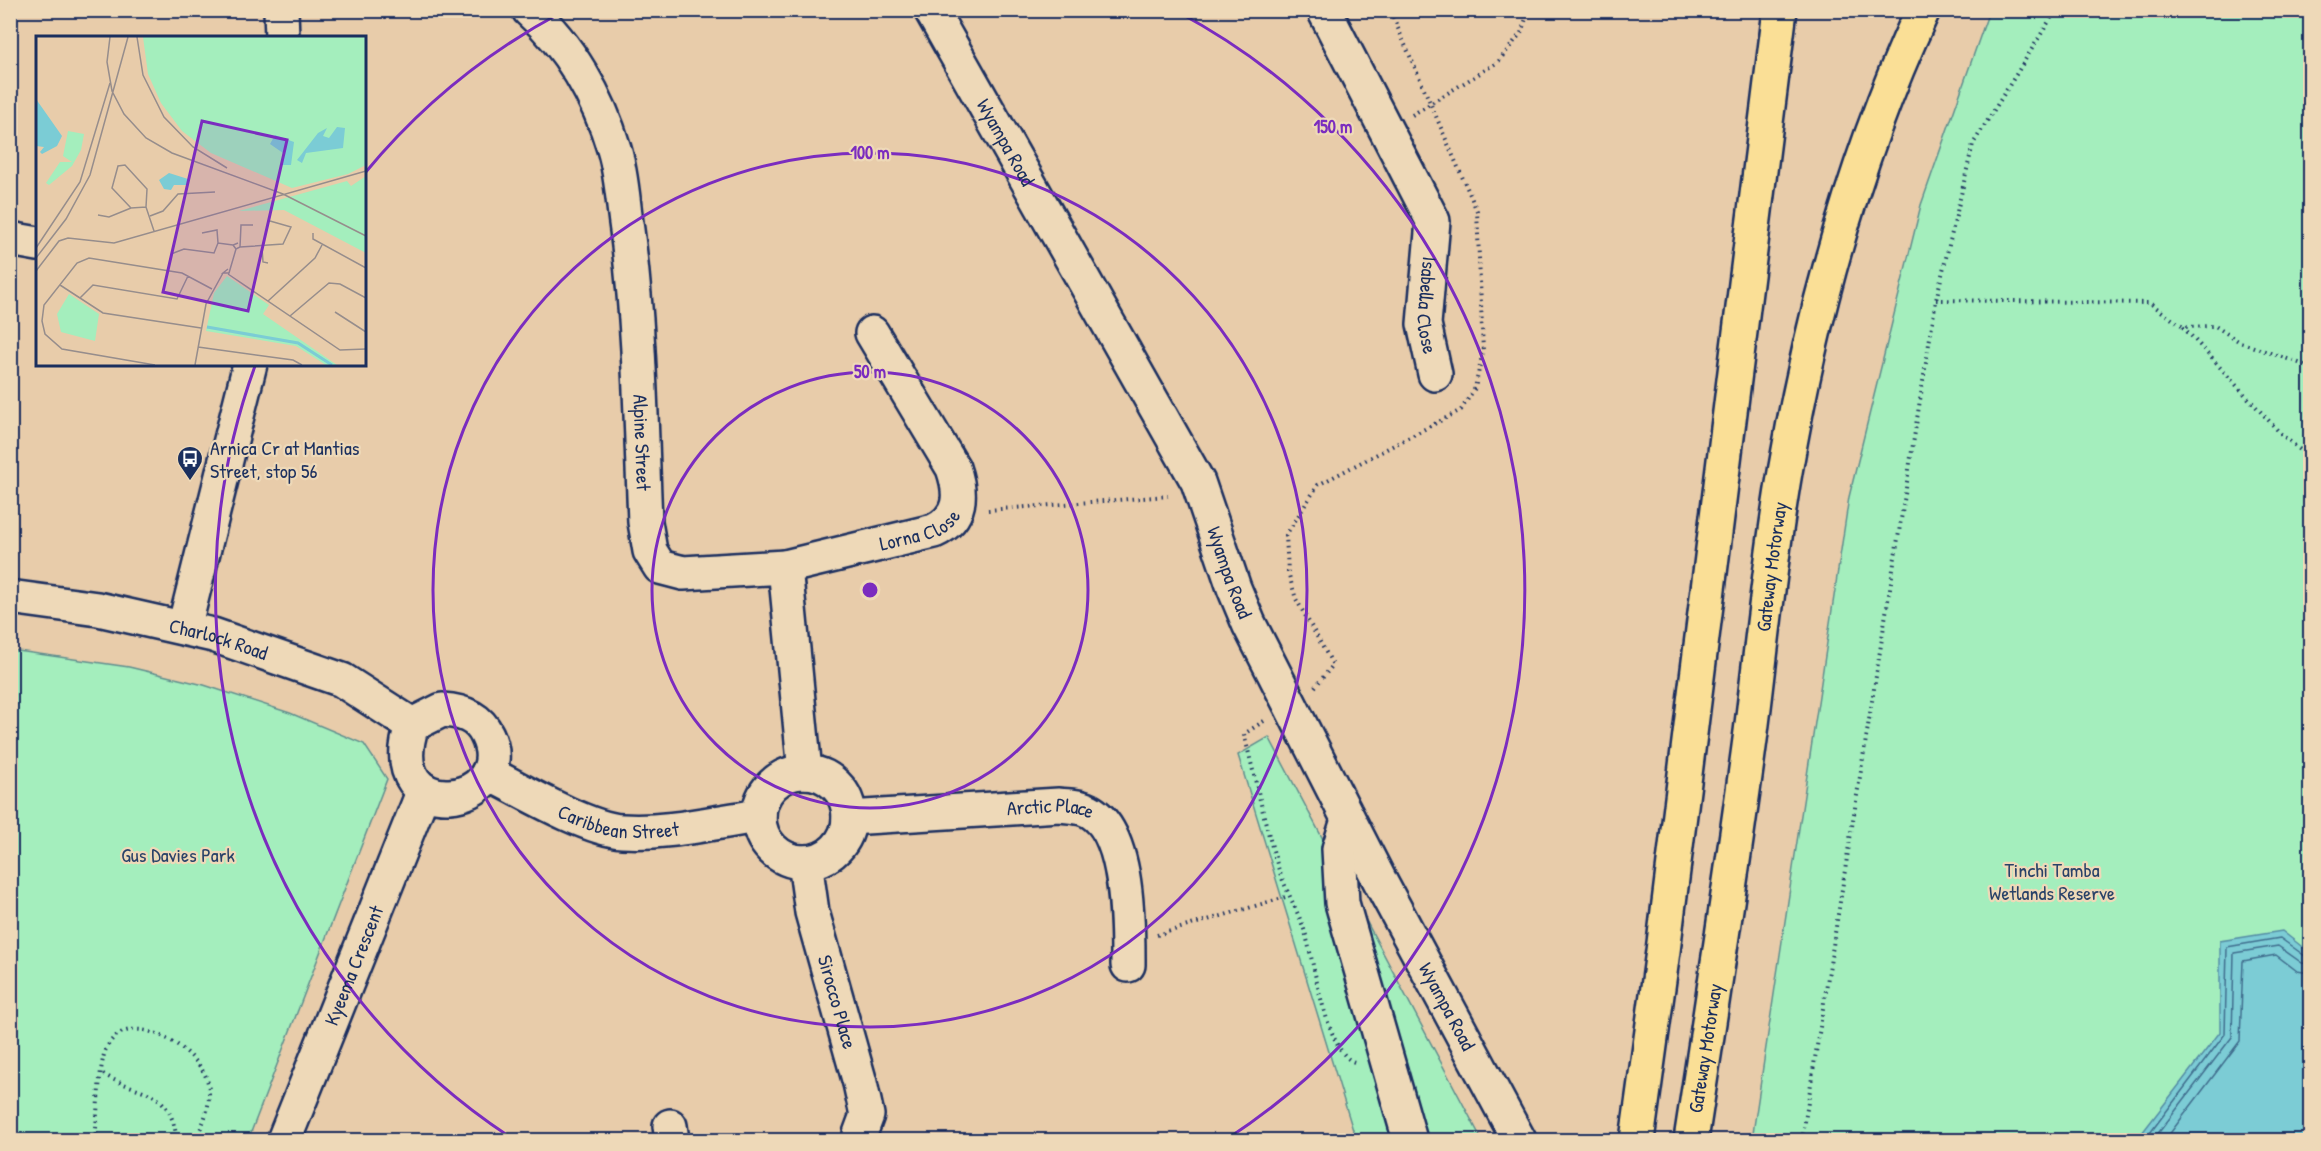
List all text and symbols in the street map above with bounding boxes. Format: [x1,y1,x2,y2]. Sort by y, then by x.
inset map [36,36,366,366]
street label: Wyampa Road [971,94,1042,191]
text: 150 m [1314,114,1352,139]
text: 100 m [850,140,890,165]
street label: Isabella Close [1411,255,1444,356]
text: 50 m [854,359,886,384]
street label: Alpine Street [627,394,658,492]
place label: Arnica Cr at Mantias Street, stop 56 [210,434,360,484]
bus stop icon: Arnica Cr at Mantias Street, stop 56 [175,444,205,482]
street label: Gateway Motorway [1749,500,1793,633]
street label: Lorna Close [877,504,966,557]
street label: Wyampa Road [1201,523,1259,623]
centre of rings [860,580,880,600]
street label: Charlock Road [167,612,272,666]
street label: Arctic Place [1006,791,1100,824]
street label: Caribbean Street [554,797,681,844]
park label: Gus Davies Park [121,841,235,868]
park label: Tinchi Tamba Wetlands Reserve [1989,856,2115,906]
street label: Kyeema Crescent [317,900,390,1029]
street label: Sirocco Place [812,952,864,1052]
street label: Wyampa Road [1413,957,1482,1055]
street label: Gateway Motorway [1681,981,1728,1115]

